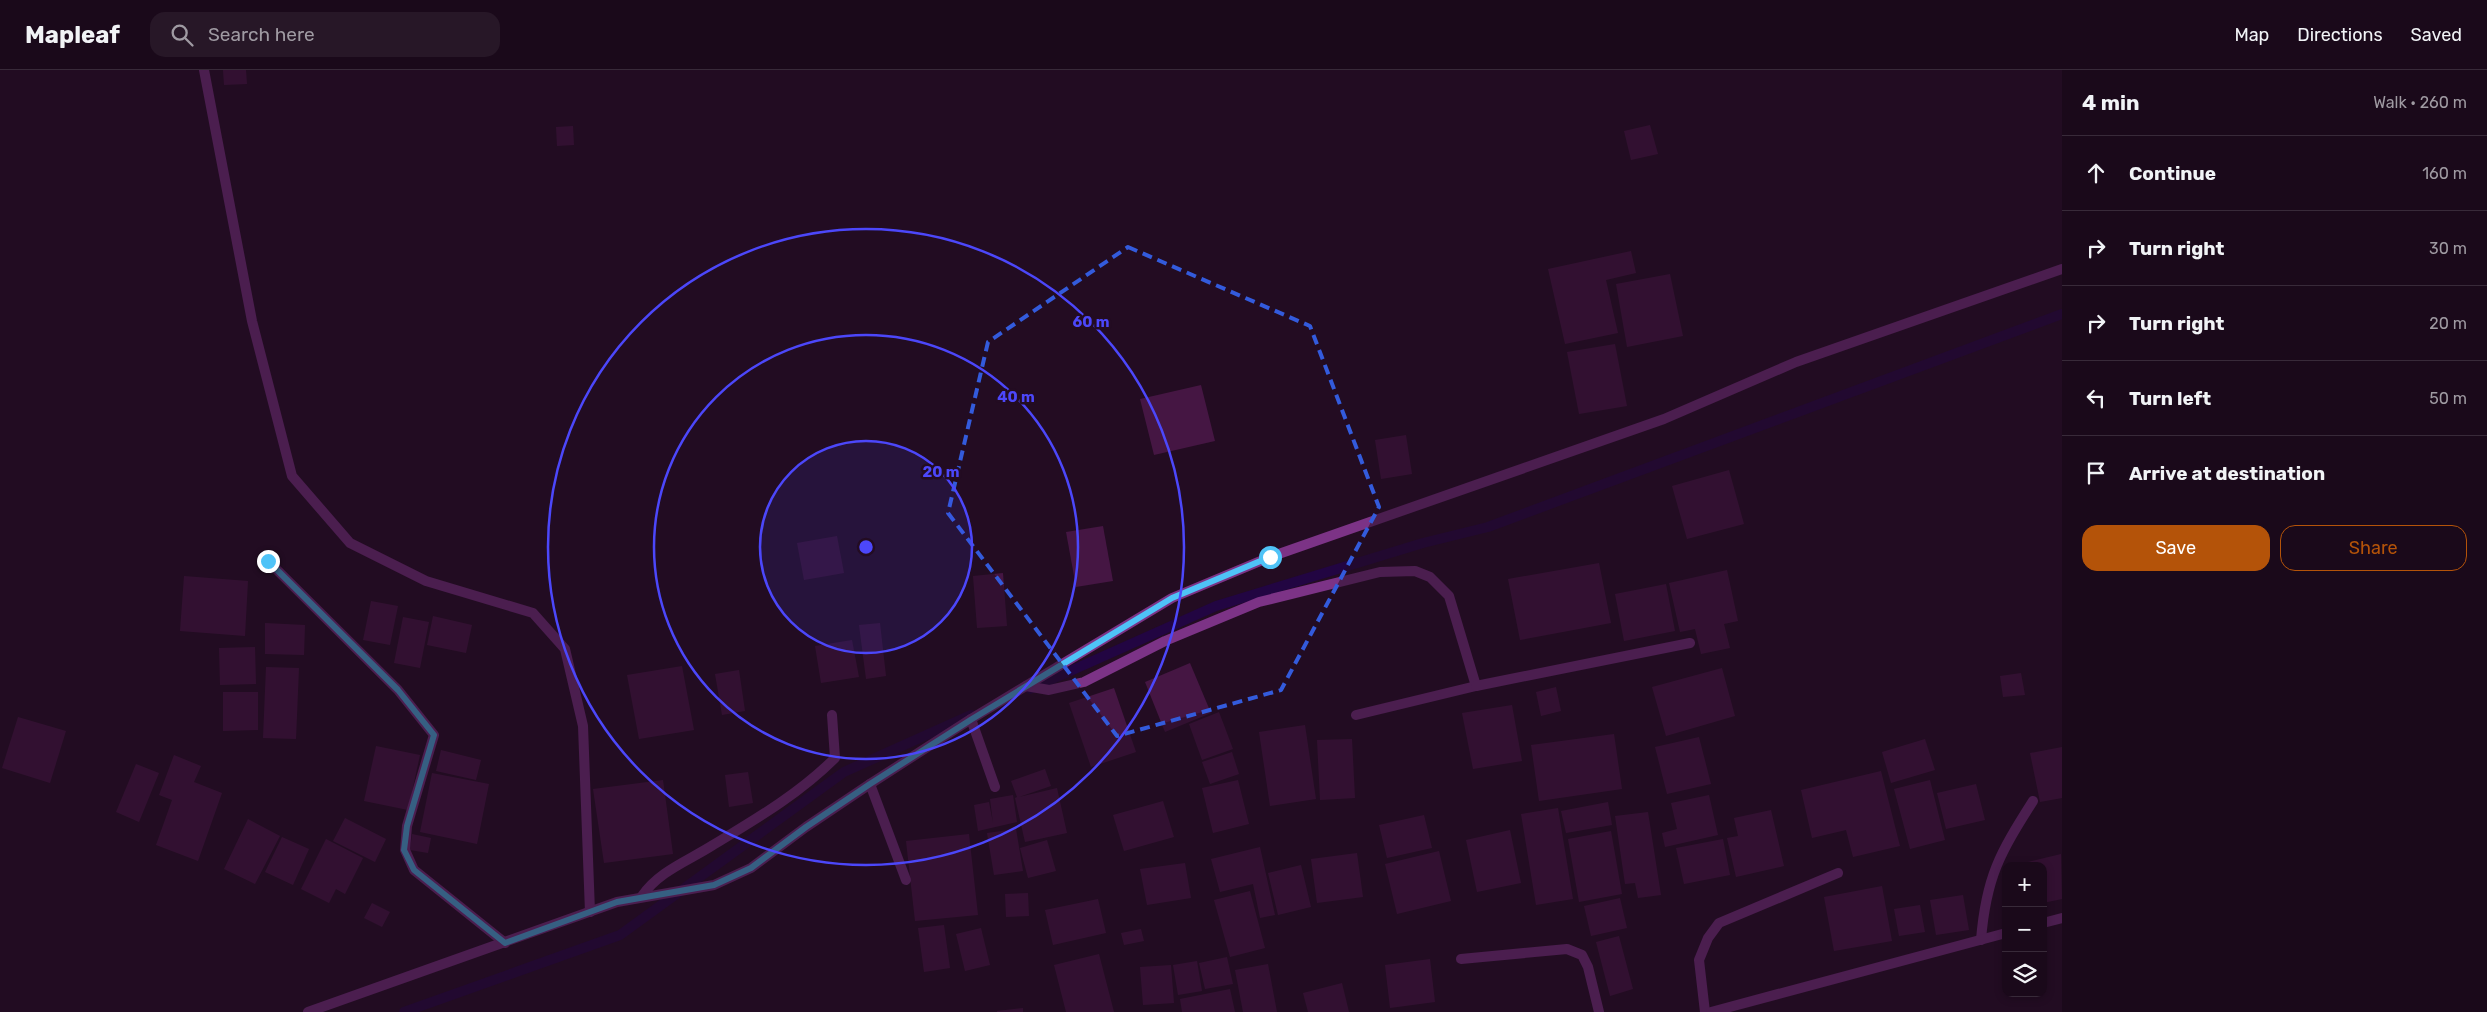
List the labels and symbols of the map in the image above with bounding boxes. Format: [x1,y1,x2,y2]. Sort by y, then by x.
text: 60 m [1073,313,1109,331]
text: 40 m [997,388,1035,406]
text: 20 m [923,463,959,481]
centre of rings [857,538,875,556]
route start [1259,546,1282,569]
route end [257,550,280,573]

